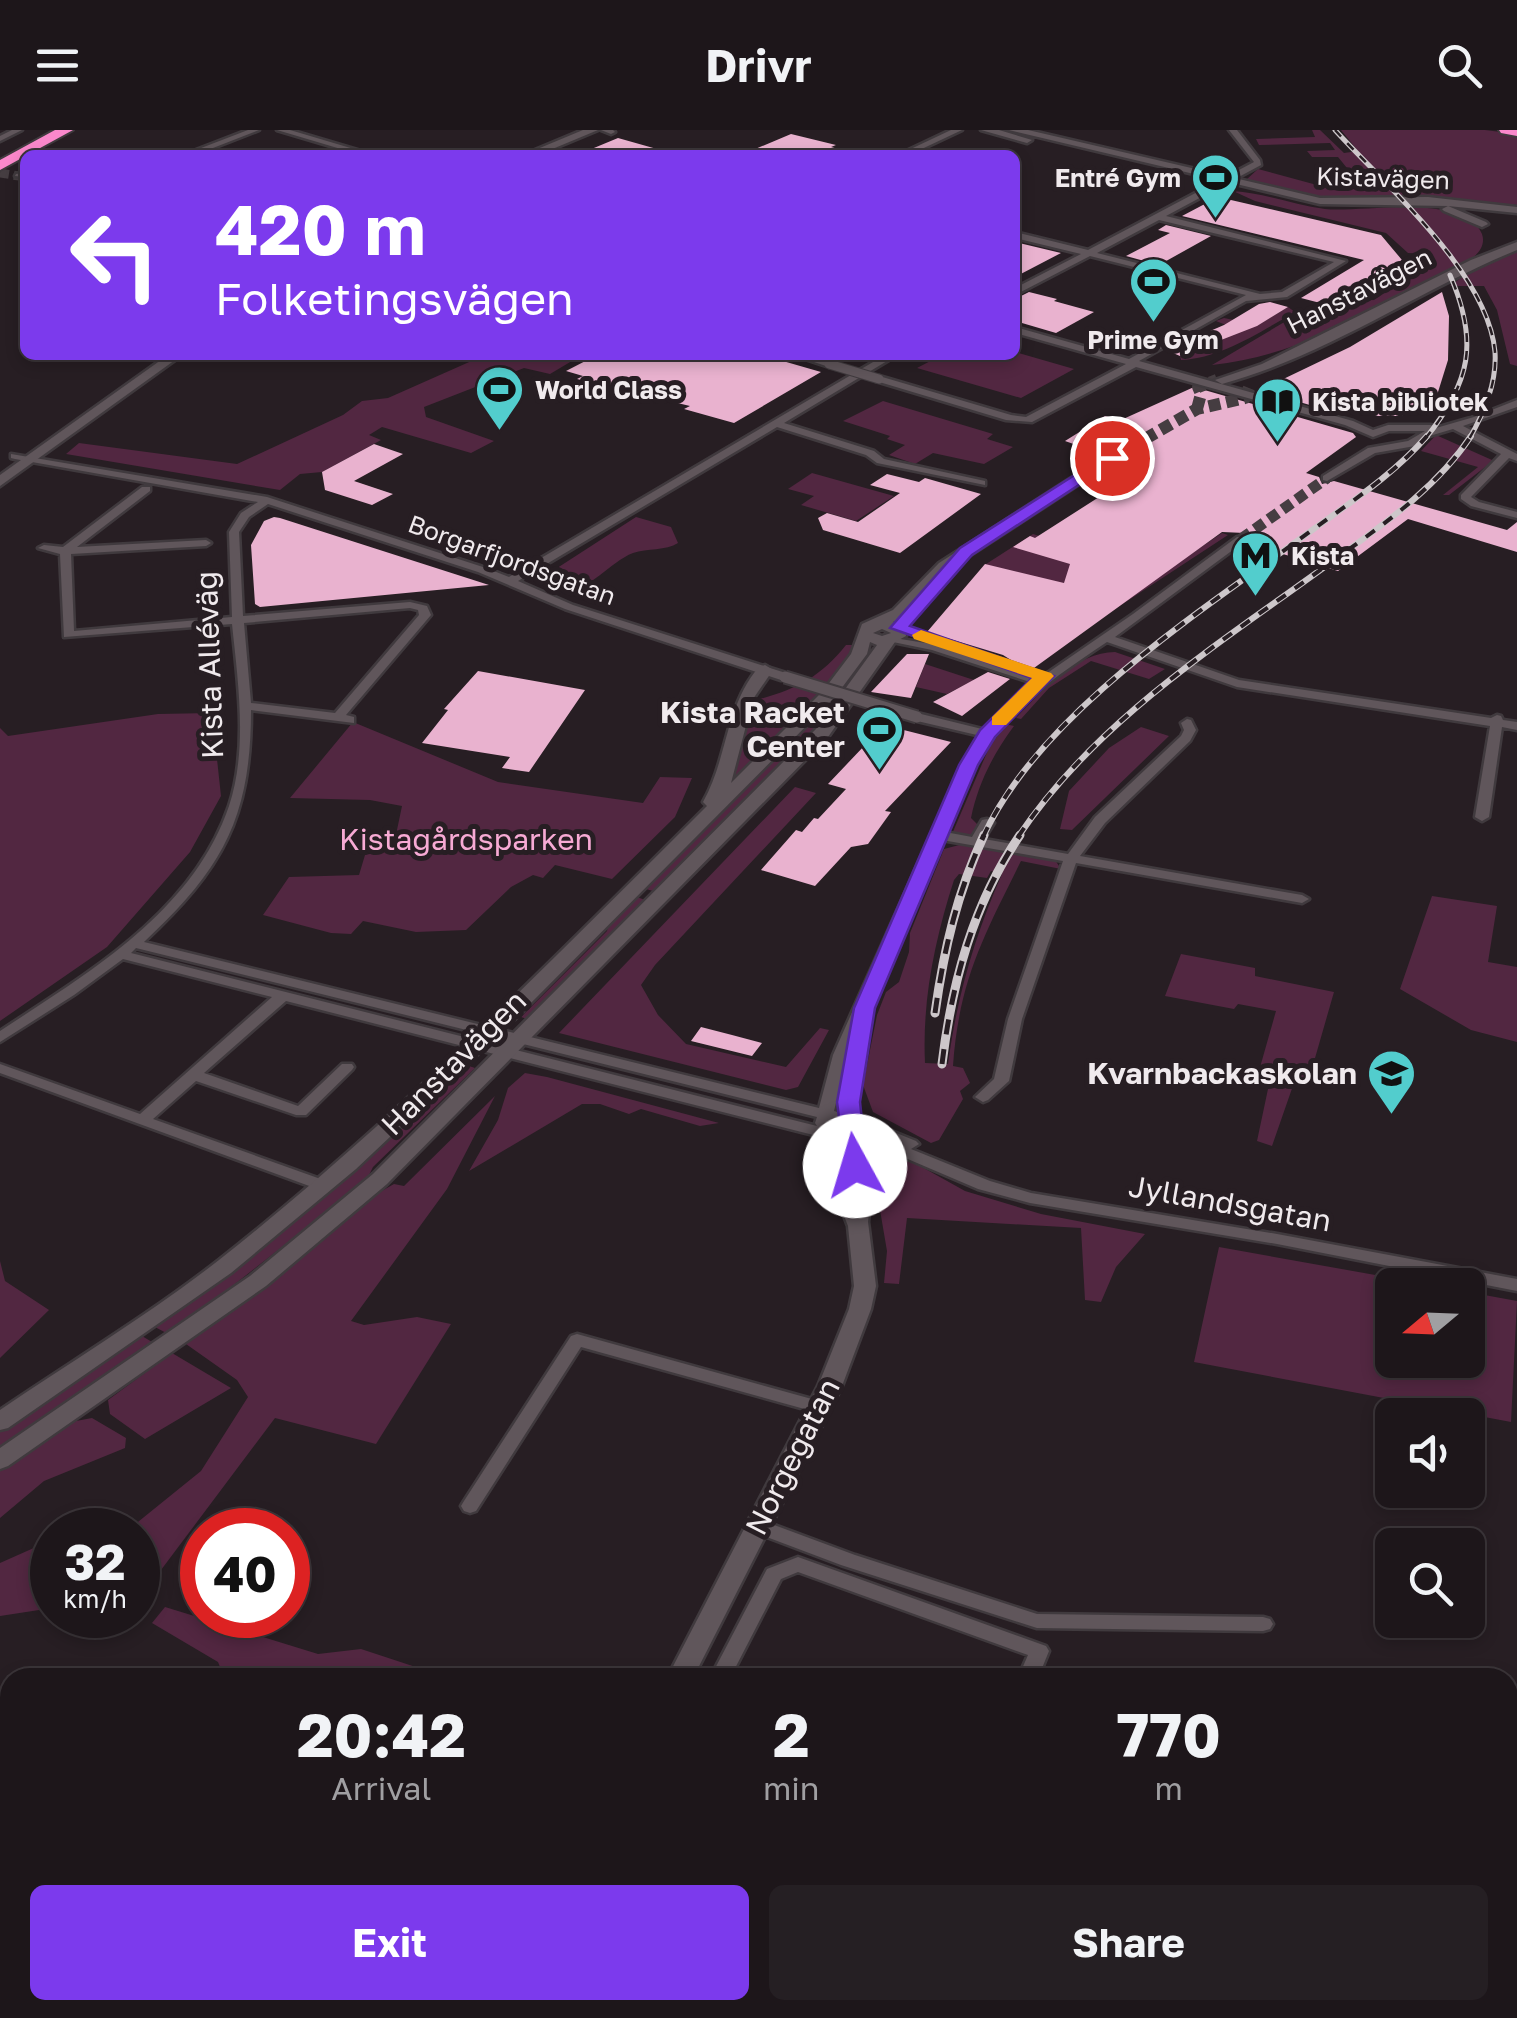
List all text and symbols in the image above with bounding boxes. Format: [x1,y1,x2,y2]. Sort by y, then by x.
icon: menu [30,38,85,93]
text: Drivr [705,38,812,92]
icon: search [1432,38,1487,93]
sports icon: Entré Gym [1190,152,1242,220]
street label: Kistavägen [1316,160,1450,195]
place label: Entré Gym [1055,162,1181,193]
text: 420 m [215,186,426,270]
icon: left [50,190,180,320]
street label: Hanstavägen [1281,241,1436,340]
sports icon: Prime Gym [1127,256,1179,324]
text: Folketingsvägen [215,271,574,325]
place label: Prime Gym [1087,324,1219,355]
sports icon: World Class [474,364,526,432]
place label: World Class [535,374,682,405]
library icon: Kista bibliotek [1251,376,1303,444]
place label: Kista bibliotek [1312,386,1489,417]
pin [1070,416,1155,501]
icon: arrive [1085,431,1140,486]
street label: Borgarfjordsgatan [404,508,620,611]
metro station icon: Kista [1230,530,1282,598]
place label: Kista [1291,540,1354,571]
street label: Kista Alléväg [188,571,230,760]
place label: Kista Racket Center [660,694,845,764]
sports icon: Kista Racket Center [854,704,906,772]
park label: Kistagårdsparken [339,821,593,857]
street label: Hanstavägen [373,982,533,1142]
school or university icon: Kvarnbackaskolan [1366,1048,1418,1116]
place label: Kvarnbackaskolan [1087,1055,1357,1091]
position arrow [803,1114,907,1218]
street label: Jyllandsgatan [1126,1167,1334,1239]
north arrow [1375,1268,1485,1378]
map controls [1375,1268,1485,1638]
street label: Norgegatan [737,1372,847,1541]
button: sound [1375,1398,1485,1508]
speed limit sign: 40 [180,1508,310,1638]
button: search [1375,1528,1485,1638]
text: 32 [64,1531,125,1591]
text: km/h [63,1583,127,1614]
text: 20:42 [297,1698,466,1770]
text: 2 [773,1698,810,1770]
text: 770 [1117,1698,1221,1770]
text: Arrival [331,1769,432,1807]
text: min [763,1769,820,1807]
text: m [1155,1769,1183,1807]
button: Exit [30,1885,749,2000]
button: Share [769,1885,1488,2000]

